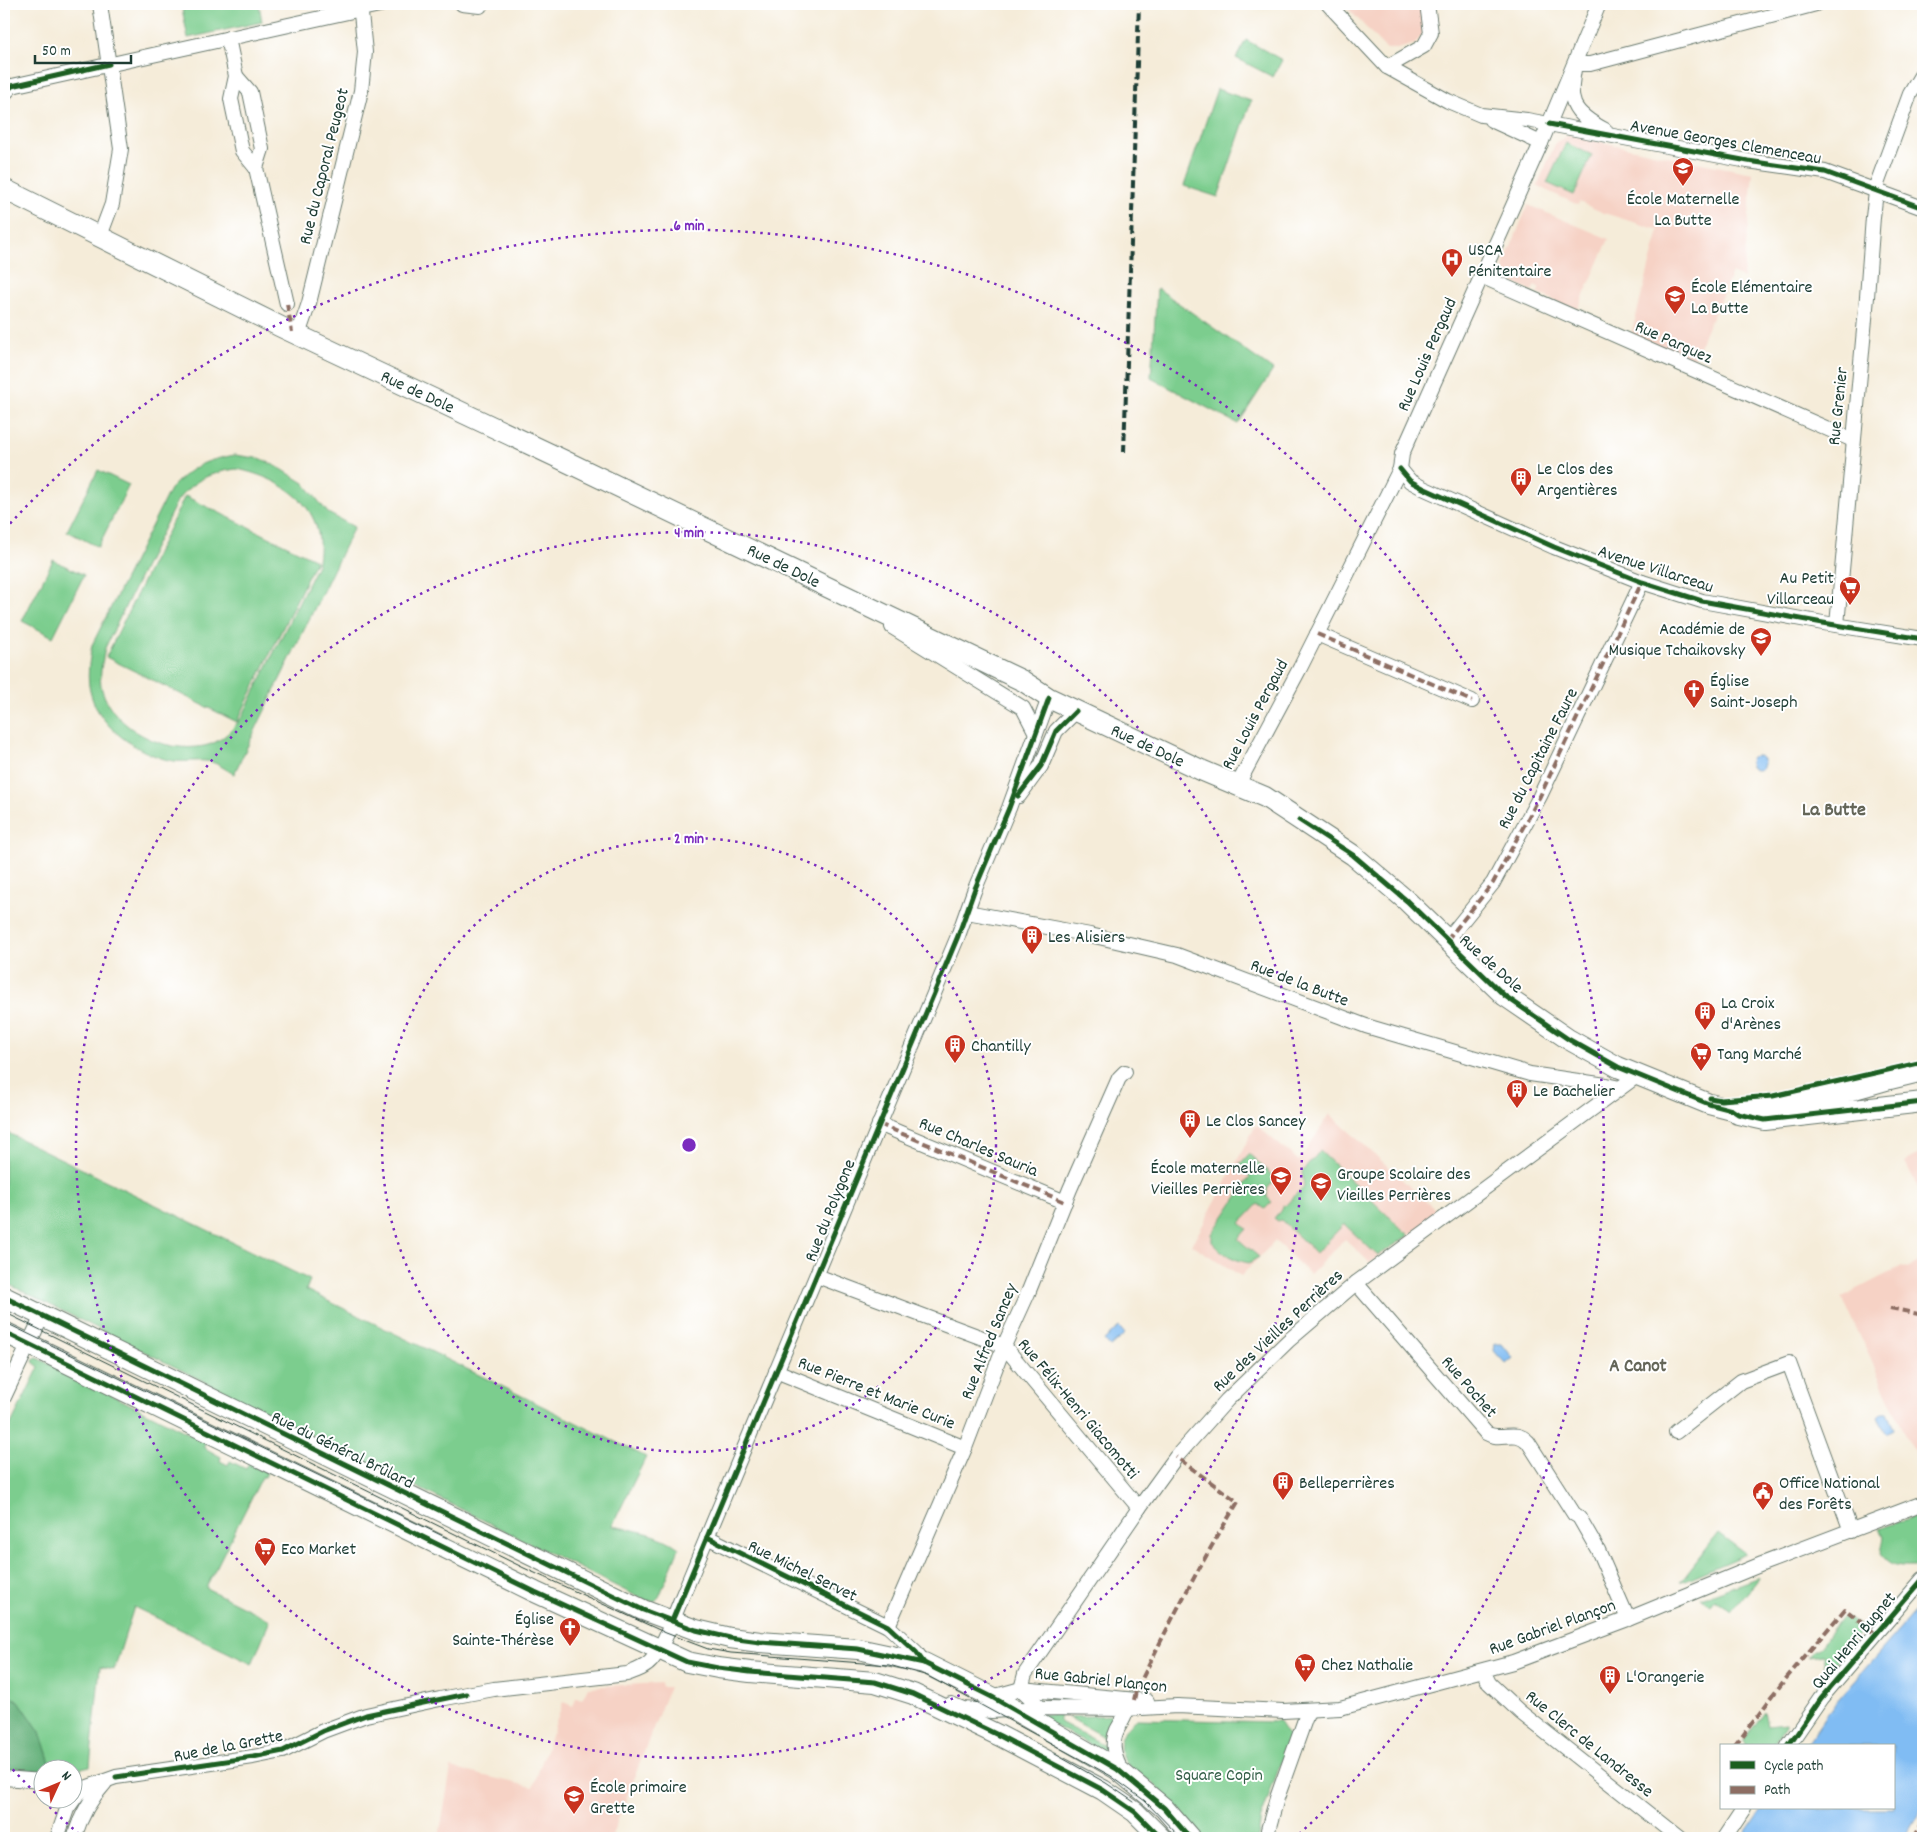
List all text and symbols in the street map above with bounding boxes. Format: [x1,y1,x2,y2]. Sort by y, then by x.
scale bar [35,32,131,64]
text: 50 m [42,41,71,63]
street label: Rue du Caporal Peugeot [294,85,357,247]
street label: Avenue Georges Clemenceau [1628,114,1823,173]
school or university icon: École Maternelle La Butte [1671,156,1695,187]
place label: École Maternelle La Butte [1627,188,1739,234]
text: 6 min [674,216,704,238]
place label: USCA Pénitentaire [1468,239,1551,285]
hospital icon: USCA Pénitentaire [1440,247,1464,278]
place label: École Elémentaire La Butte [1691,276,1813,322]
school or university icon: École Elémentaire La Butte [1663,284,1687,315]
street label: Rue Louis Pergaud [1392,294,1465,416]
street label: Rue Parguez [1630,315,1716,371]
street label: Rue de Dole [376,365,458,421]
street label: Rue Grenier [1823,366,1856,447]
place label: Le Clos des Argentières [1537,458,1618,504]
building icon: Le Clos des Argentières [1509,466,1533,497]
text: 4 min [674,523,704,545]
street label: Rue de Dole [742,539,824,596]
street label: Avenue Villarceau [1594,540,1716,601]
place label: Au Petit Villarceau [1767,567,1834,613]
supermarket icon: Au Petit Villarceau [1838,575,1862,606]
place label: Académie de Musique Tchaikovsky [1608,618,1746,664]
school or university icon: Académie de Musique Tchaikovsky [1749,626,1773,657]
street label: Rue Louis Pergaud [1217,655,1296,775]
place label: Église Saint-Joseph [1710,670,1797,716]
church icon: Église Saint-Joseph [1682,678,1706,709]
street label: Rue du Capitaine Faure [1493,684,1586,834]
street label: Rue de Dole [1106,719,1188,775]
district label: La Butte [1802,797,1866,825]
text: 2 min [674,829,704,851]
building icon: Les Alisiers [1020,924,1044,955]
place label: Les Alisiers [1048,926,1125,951]
street label: Rue de Dole [1453,929,1528,1000]
street label: Rue de la Butte [1246,954,1352,1015]
place label: La Croix d'Arènes [1721,992,1781,1038]
building icon: La Croix d'Arènes [1693,1000,1717,1031]
building icon: Chantilly [943,1033,967,1064]
place label: Chantilly [971,1035,1031,1060]
supermarket icon: Tang Marché [1689,1041,1713,1072]
place label: Tang Marché [1717,1043,1802,1068]
building icon: Le Bachelier [1505,1078,1529,1109]
place label: Le Bachelier [1533,1080,1615,1105]
building icon: Le Clos Sancey [1178,1108,1202,1139]
place label: Le Clos Sancey [1206,1110,1306,1135]
street label: Rue Charles Sauria [915,1112,1042,1185]
centre of rings [680,1136,698,1154]
street label: Rue du Polygone [799,1156,863,1266]
place label: École maternelle Vieilles Perrières [1150,1157,1265,1203]
place label: Groupe Scolaire des Vieilles Perrières [1337,1163,1471,1209]
school or university icon: École maternelle Vieilles Perrières [1269,1165,1293,1196]
school or university icon: Groupe Scolaire des Vieilles Perrières [1309,1171,1333,1202]
street label: Rue des Vieilles Perrières [1208,1264,1350,1399]
street label: Rue Alfred Sancey [956,1279,1025,1404]
street label: Rue Félix-Henri Giacomotti [1011,1334,1144,1486]
street label: Rue Pierre et Marie Curie [794,1351,959,1437]
street label: Rue Pochet [1434,1351,1502,1424]
district label: A Canot [1609,1354,1667,1381]
street label: Rue du Général Brûlard [266,1406,418,1497]
building icon: Belleperrières [1271,1470,1295,1501]
place label: Belleperrières [1299,1472,1395,1497]
place label: Office National des Forêts [1779,1472,1881,1518]
public building icon: Office National des Forêts [1751,1480,1775,1511]
street label: Rue Michel Servet [743,1535,861,1610]
supermarket icon: Eco Market [253,1536,277,1567]
place label: Eco Market [281,1538,357,1563]
street label: Quai Henri Bugnet [1807,1587,1904,1696]
street label: Rue Gabriel Plançon [1486,1594,1620,1663]
place label: Église Sainte-Thérèse [452,1608,554,1654]
church icon: Église Sainte-Thérèse [558,1616,582,1647]
supermarket icon: Chez Nathalie [1293,1652,1317,1683]
place label: Chez Nathalie [1321,1654,1413,1679]
street label: Rue Gabriel Plançon [1033,1662,1168,1701]
building icon: L'Orangerie [1598,1664,1622,1695]
place label: L'Orangerie [1626,1666,1704,1691]
street label: Rue Clerc de Landresse [1519,1685,1658,1805]
street label: Rue de la Grette [172,1725,285,1770]
legend [1720,1744,1894,1810]
text: Cycle path [1764,1756,1824,1778]
north arrow [32,1760,82,1810]
park label: Square Copin [1175,1764,1263,1789]
text: N [56,1767,76,1786]
place label: École primaire Grette [590,1776,687,1822]
text: Path [1764,1780,1790,1802]
school or university icon: École primaire Grette [562,1784,586,1815]

